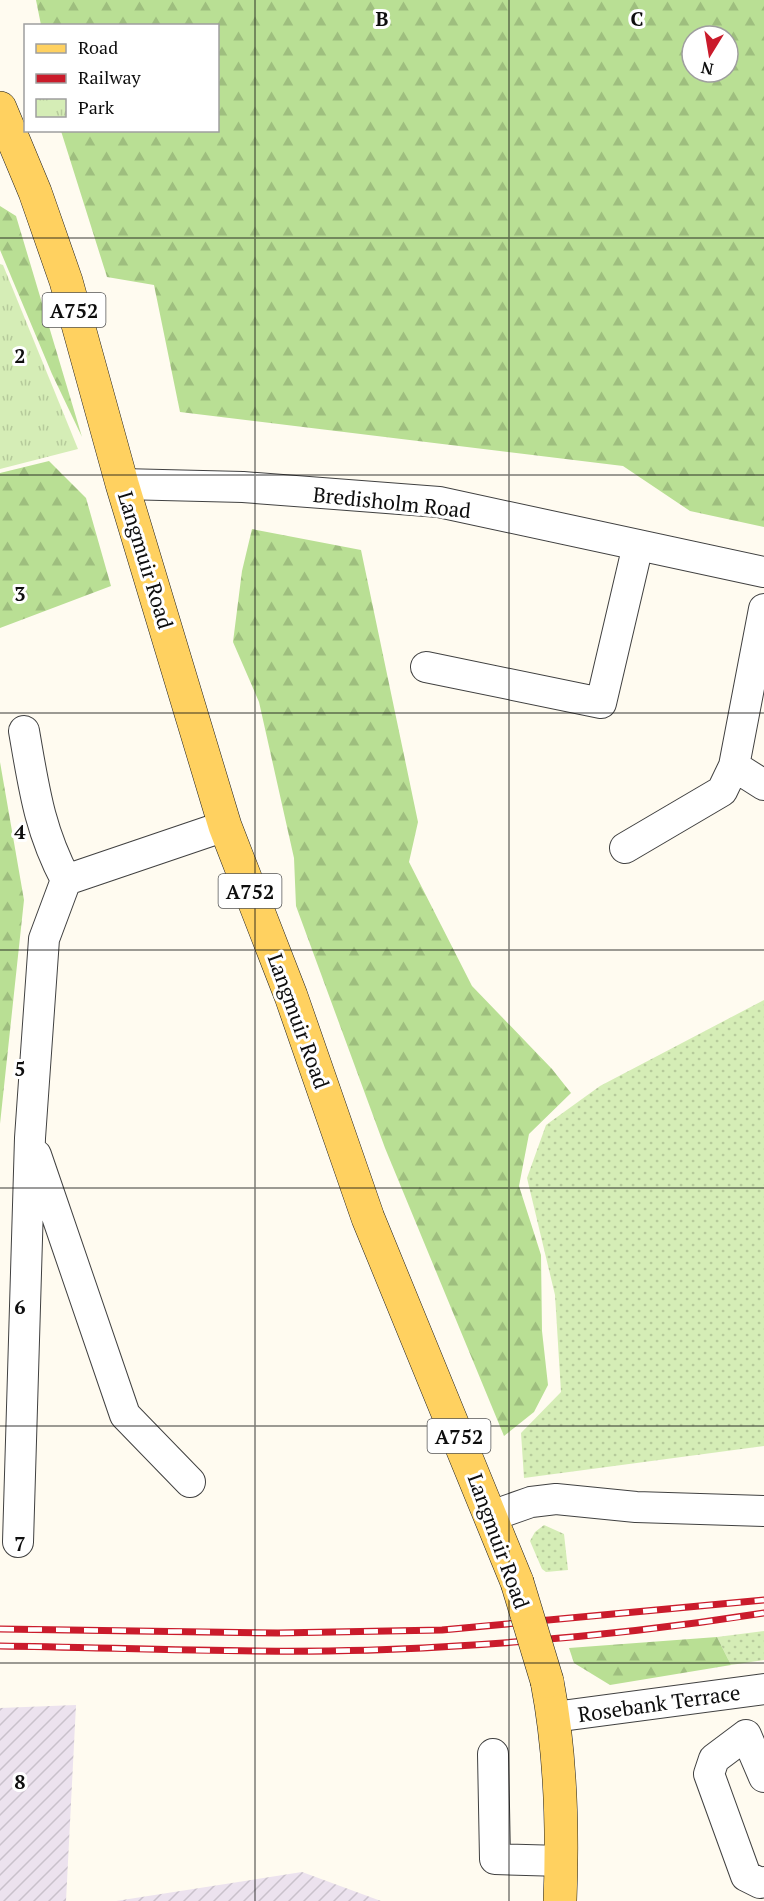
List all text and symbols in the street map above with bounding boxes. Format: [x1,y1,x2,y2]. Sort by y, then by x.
text: B [376,5,389,32]
text: C [630,5,644,32]
legend [24,24,219,132]
north arrow [680,24,740,84]
text: Road [78,35,118,59]
text: N [699,57,715,81]
text: Railway [78,65,142,89]
text: Park [78,95,115,119]
road number: A752 [42,293,106,327]
text: 2 [14,342,26,369]
street label: Bredisholm Road [311,480,473,524]
street label: Langmuir Road [112,488,180,632]
text: 3 [14,580,26,607]
text: 4 [14,818,26,845]
road number: A752 [218,874,282,908]
street label: Langmuir Road [262,949,337,1093]
text: 5 [14,1055,26,1082]
text: 6 [14,1293,26,1320]
road number: A752 [428,1419,490,1453]
street label: Langmuir Road [462,1469,537,1613]
text: 7 [14,1530,26,1557]
street label: Rosebank Terrace [576,1678,742,1728]
text: 8 [14,1768,26,1795]

